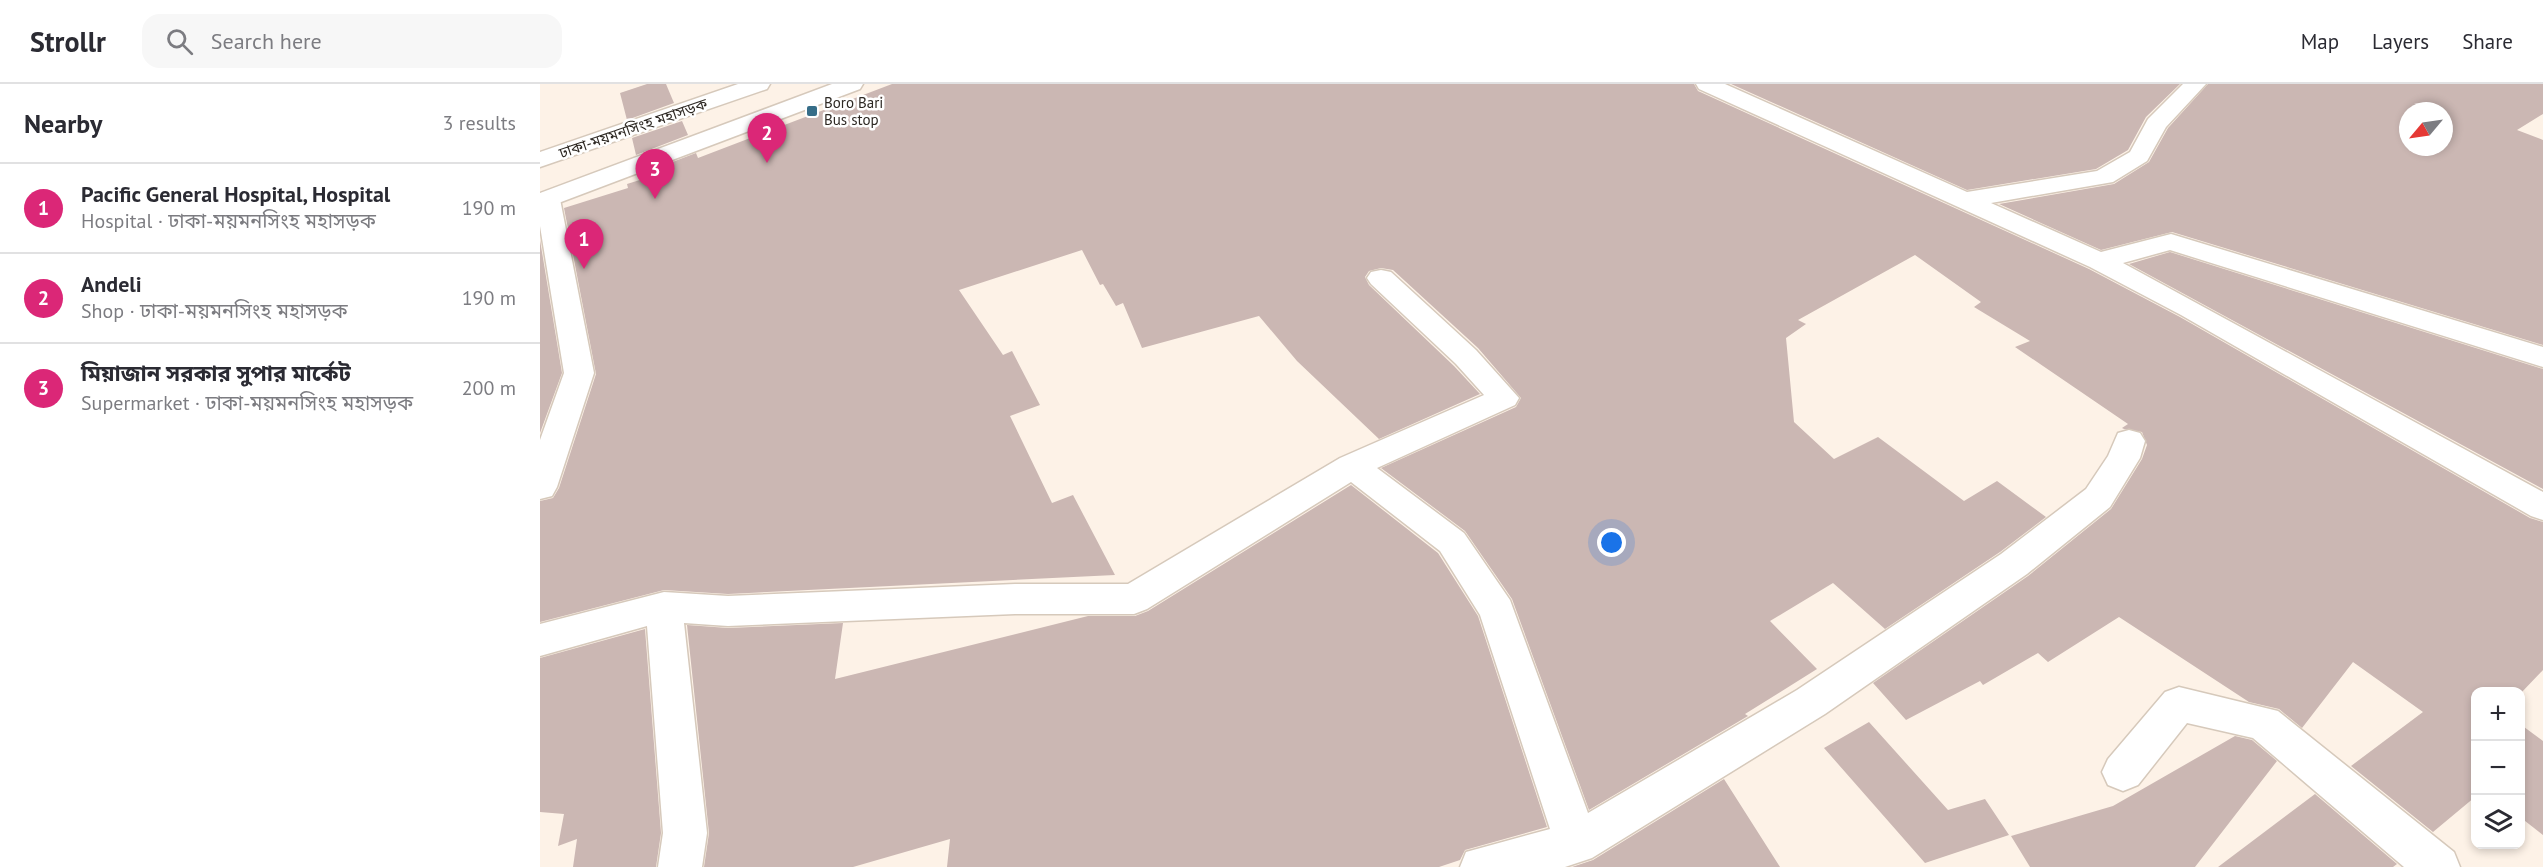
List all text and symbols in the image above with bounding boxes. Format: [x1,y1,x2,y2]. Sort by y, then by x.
search box [142,14,562,68]
text: Strollr [30,23,106,60]
icon: search [163,25,196,58]
text: Search here [211,27,322,55]
text: Map [2301,28,2339,55]
text: Layers [2372,28,2429,55]
text: Share [2462,28,2513,55]
street label: ঢাকা-ময়মনসিংহ মহাসড়ক [555,93,711,163]
place label: Boro Bari Bus stop [824,93,883,129]
north arrow [2399,102,2453,156]
marker: Boro Bari Bus stop [805,104,819,118]
text: Nearby [24,107,102,140]
text: 3 results [443,110,516,136]
pin: 2 [748,113,786,163]
pin: 3 [636,150,674,199]
text: Pacific General Hospital, Hospital [81,180,390,208]
text: 1 [38,195,49,221]
text: 190 m [462,195,516,221]
text: Hospital · ঢাকা-ময়মনসিংহ মহাসড়ক [81,208,376,234]
pin: 1 [564,220,603,269]
text: Andeli [81,270,142,298]
text: 2 [38,285,49,311]
text: 190 m [462,285,516,311]
text: Shop · ঢাকা-ময়মনসিংহ মহাসড়ক [81,298,348,324]
text: মিয়াজান সরকার সুপার মার্কেট [81,359,351,387]
text: 3 [38,375,49,401]
text: 200 m [462,375,516,401]
text: Supermarket · ঢাকা-ময়মনসিংহ মহাসড়ক [81,390,413,416]
your location [1597,528,1626,557]
map controls [2471,687,2525,849]
button: + [2471,687,2525,741]
button: − [2471,741,2525,795]
button: layers [2471,795,2525,849]

